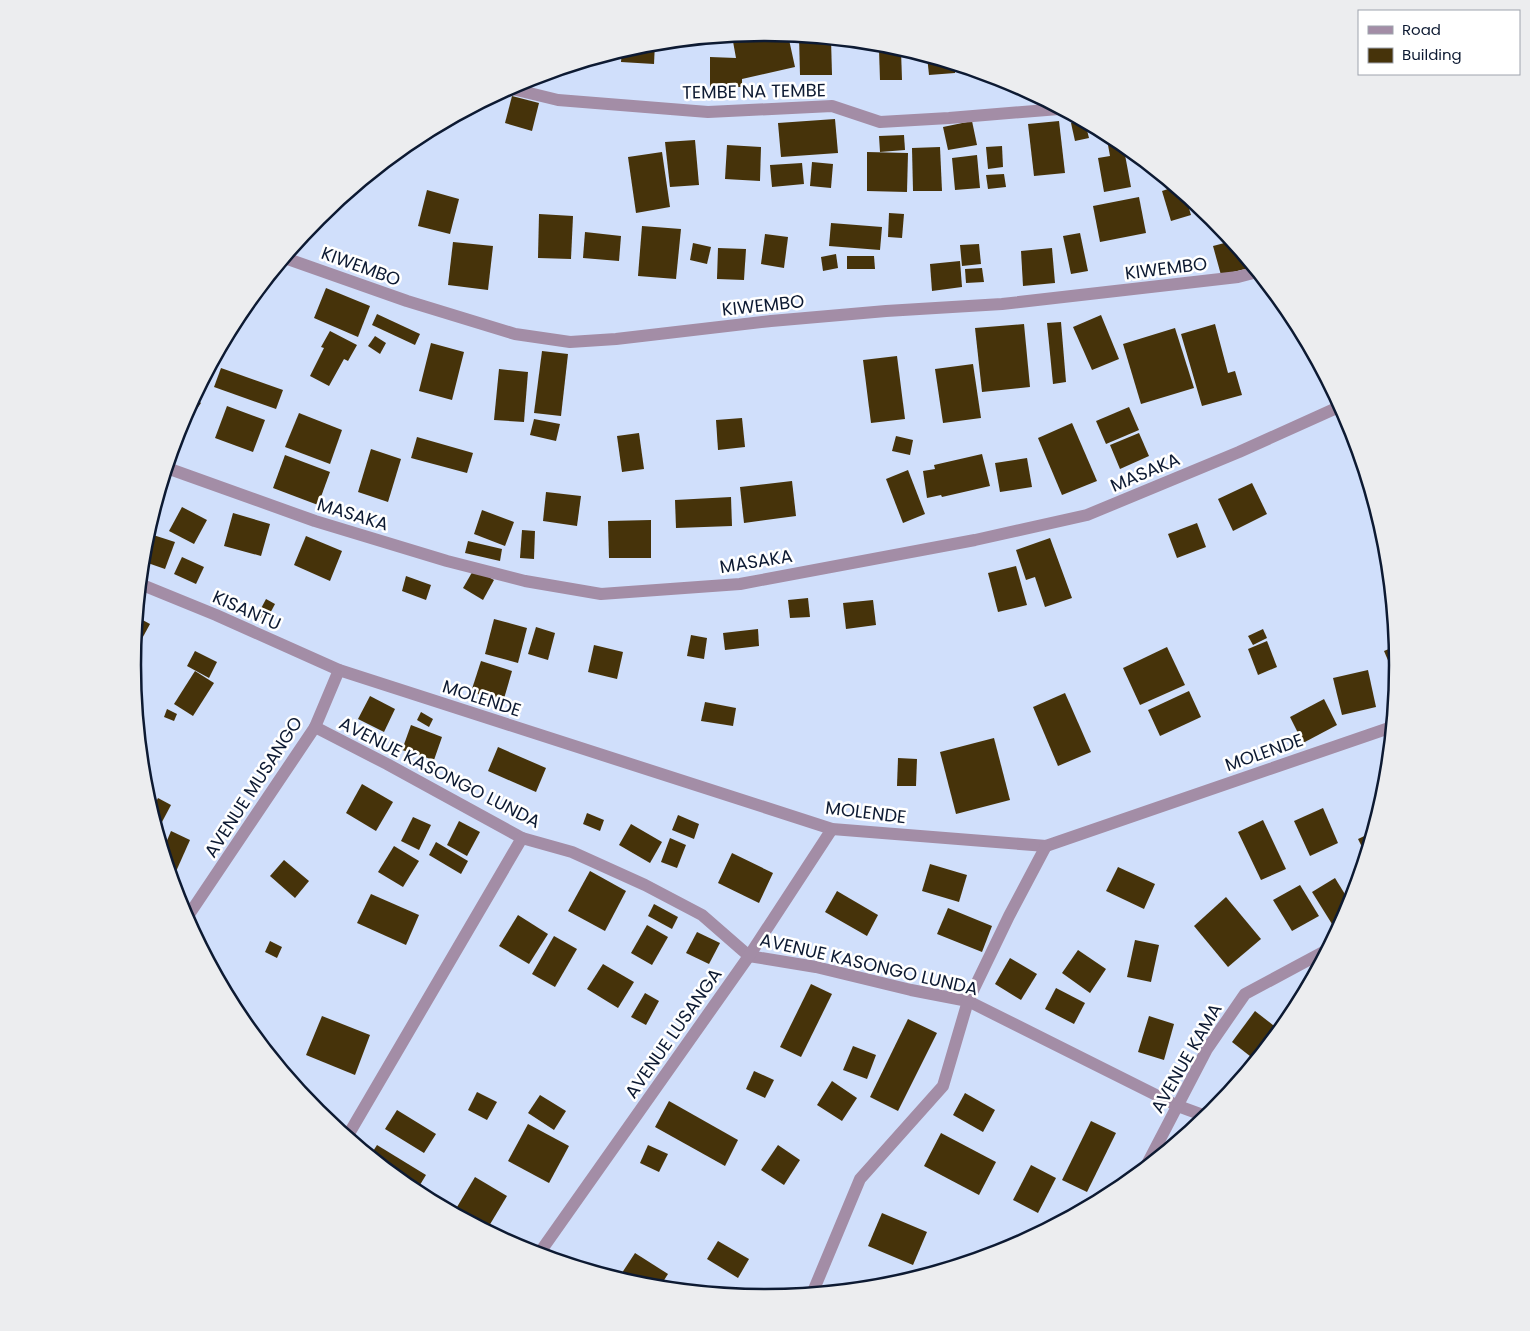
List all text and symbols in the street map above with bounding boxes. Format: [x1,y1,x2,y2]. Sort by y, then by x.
legend [1358,10,1520,75]
text: Road [1402,19,1441,40]
text: Building [1402,44,1462,65]
street label: TEMBE NA TEMBE [682,77,826,105]
street label: KIWEMBO [318,240,404,292]
street label: KIWEMBO [1123,251,1209,285]
street label: KIWEMBO [721,288,805,322]
street label: MASAKA [1106,446,1184,498]
street label: MASAKA [314,491,392,537]
street label: MASAKA [718,543,794,579]
street label: KISANTU [209,584,285,636]
street label: MOLENDE [439,674,525,722]
street label: AVENUE KASONGO LUNDA [335,710,545,834]
street label: AVENUE MUSANGO [198,712,308,862]
street label: MOLENDE [1222,727,1306,777]
street label: MOLENDE [824,795,908,829]
street label: AVENUE KASONGO LUNDA [758,927,980,1001]
street label: AVENUE LUSANGA [619,963,727,1103]
street label: AVENUE KAMA [1144,999,1228,1117]

